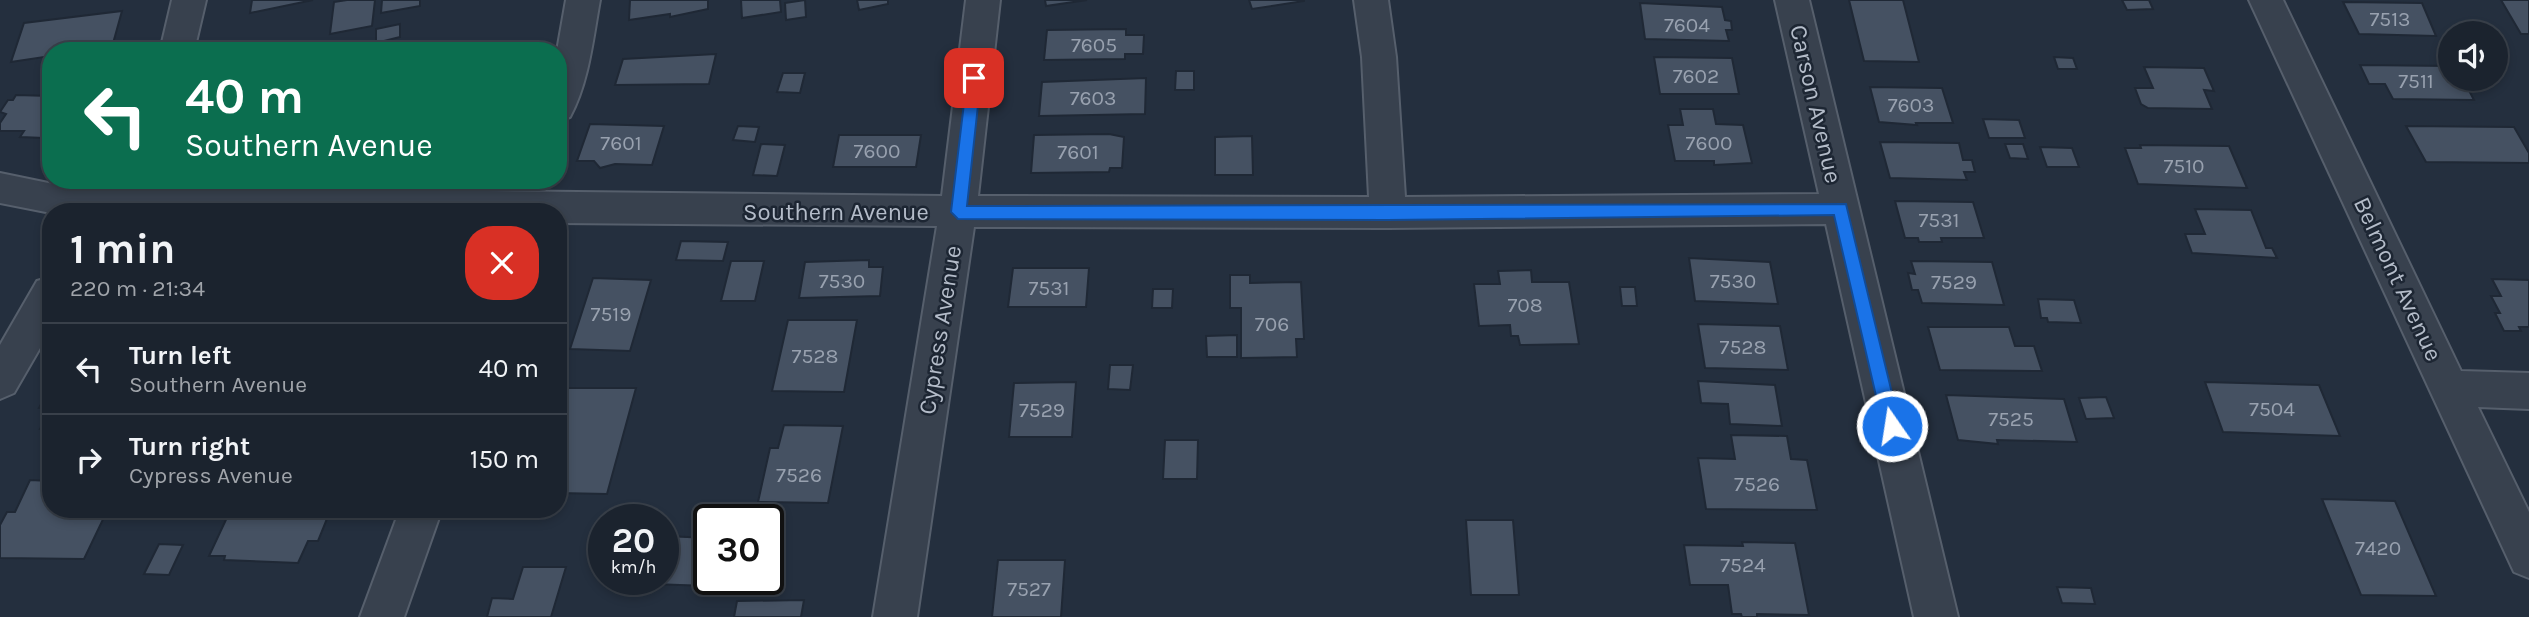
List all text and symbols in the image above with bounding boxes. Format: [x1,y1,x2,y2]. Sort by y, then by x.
house number: 7513 [2369,7,2411,31]
house number: 7604 [1664,13,1710,37]
map controls [2438,21,2508,91]
button: sound [2438,21,2508,91]
street label: Carson Avenue [1784,22,1848,186]
house number: 7605 [1071,33,1117,57]
pin [944,48,1004,108]
icon: arrive [955,59,993,97]
house number: 7602 [1673,64,1719,88]
text: 40 m [185,68,304,125]
house number: 7511 [2398,69,2434,93]
icon: left [70,70,161,161]
house number: 7603 [1070,86,1116,110]
house number: 7603 [1888,93,1934,117]
text: Southern Avenue [185,127,433,164]
house number: 7601 [600,131,642,155]
house number: 7600 [1686,131,1732,155]
house number: 7600 [854,139,900,163]
house number: 7601 [1057,140,1099,164]
house number: 7510 [2163,154,2205,178]
street label: Belmont Avenue [2348,193,2448,365]
street label: Southern Avenue [743,198,929,226]
house number: 7531 [1918,208,1960,232]
text: 1 min [70,224,175,274]
button: close [465,226,539,300]
street label: Cypress Avenue [913,243,967,417]
house number: 7530 [819,269,865,293]
house number: 7530 [1710,269,1756,293]
house number: 7529 [1931,270,1977,294]
text: 220 m · 21:34 [70,275,205,302]
house number: 7531 [1028,276,1070,300]
house number: 708 [1507,293,1543,317]
house number: 7519 [591,302,631,326]
house number: 706 [1255,312,1289,336]
house number: 7528 [1720,335,1766,359]
text: Turn left [129,340,231,371]
house number: 7528 [792,344,838,368]
icon: left [70,350,108,388]
text: 40 m [479,353,539,384]
text: Southern Avenue [129,371,307,398]
position arrow [1855,389,1929,463]
house number: 7504 [2249,397,2295,421]
house number: 7529 [1019,398,1065,422]
house number: 7525 [1988,407,2034,431]
text: Turn right [129,431,250,462]
icon: right [70,441,108,479]
text: 150 m [470,444,539,475]
text: Cypress Avenue [129,462,293,489]
house number: 7526 [776,463,822,487]
house number: 7526 [1734,472,1780,496]
speed limit sign: 30 [693,504,784,595]
text: 20 [612,520,655,561]
house number: 7420 [2355,536,2401,560]
house number: 7524 [1720,553,1766,577]
text: km/h [611,556,656,578]
house number: 7527 [1007,577,1051,601]

